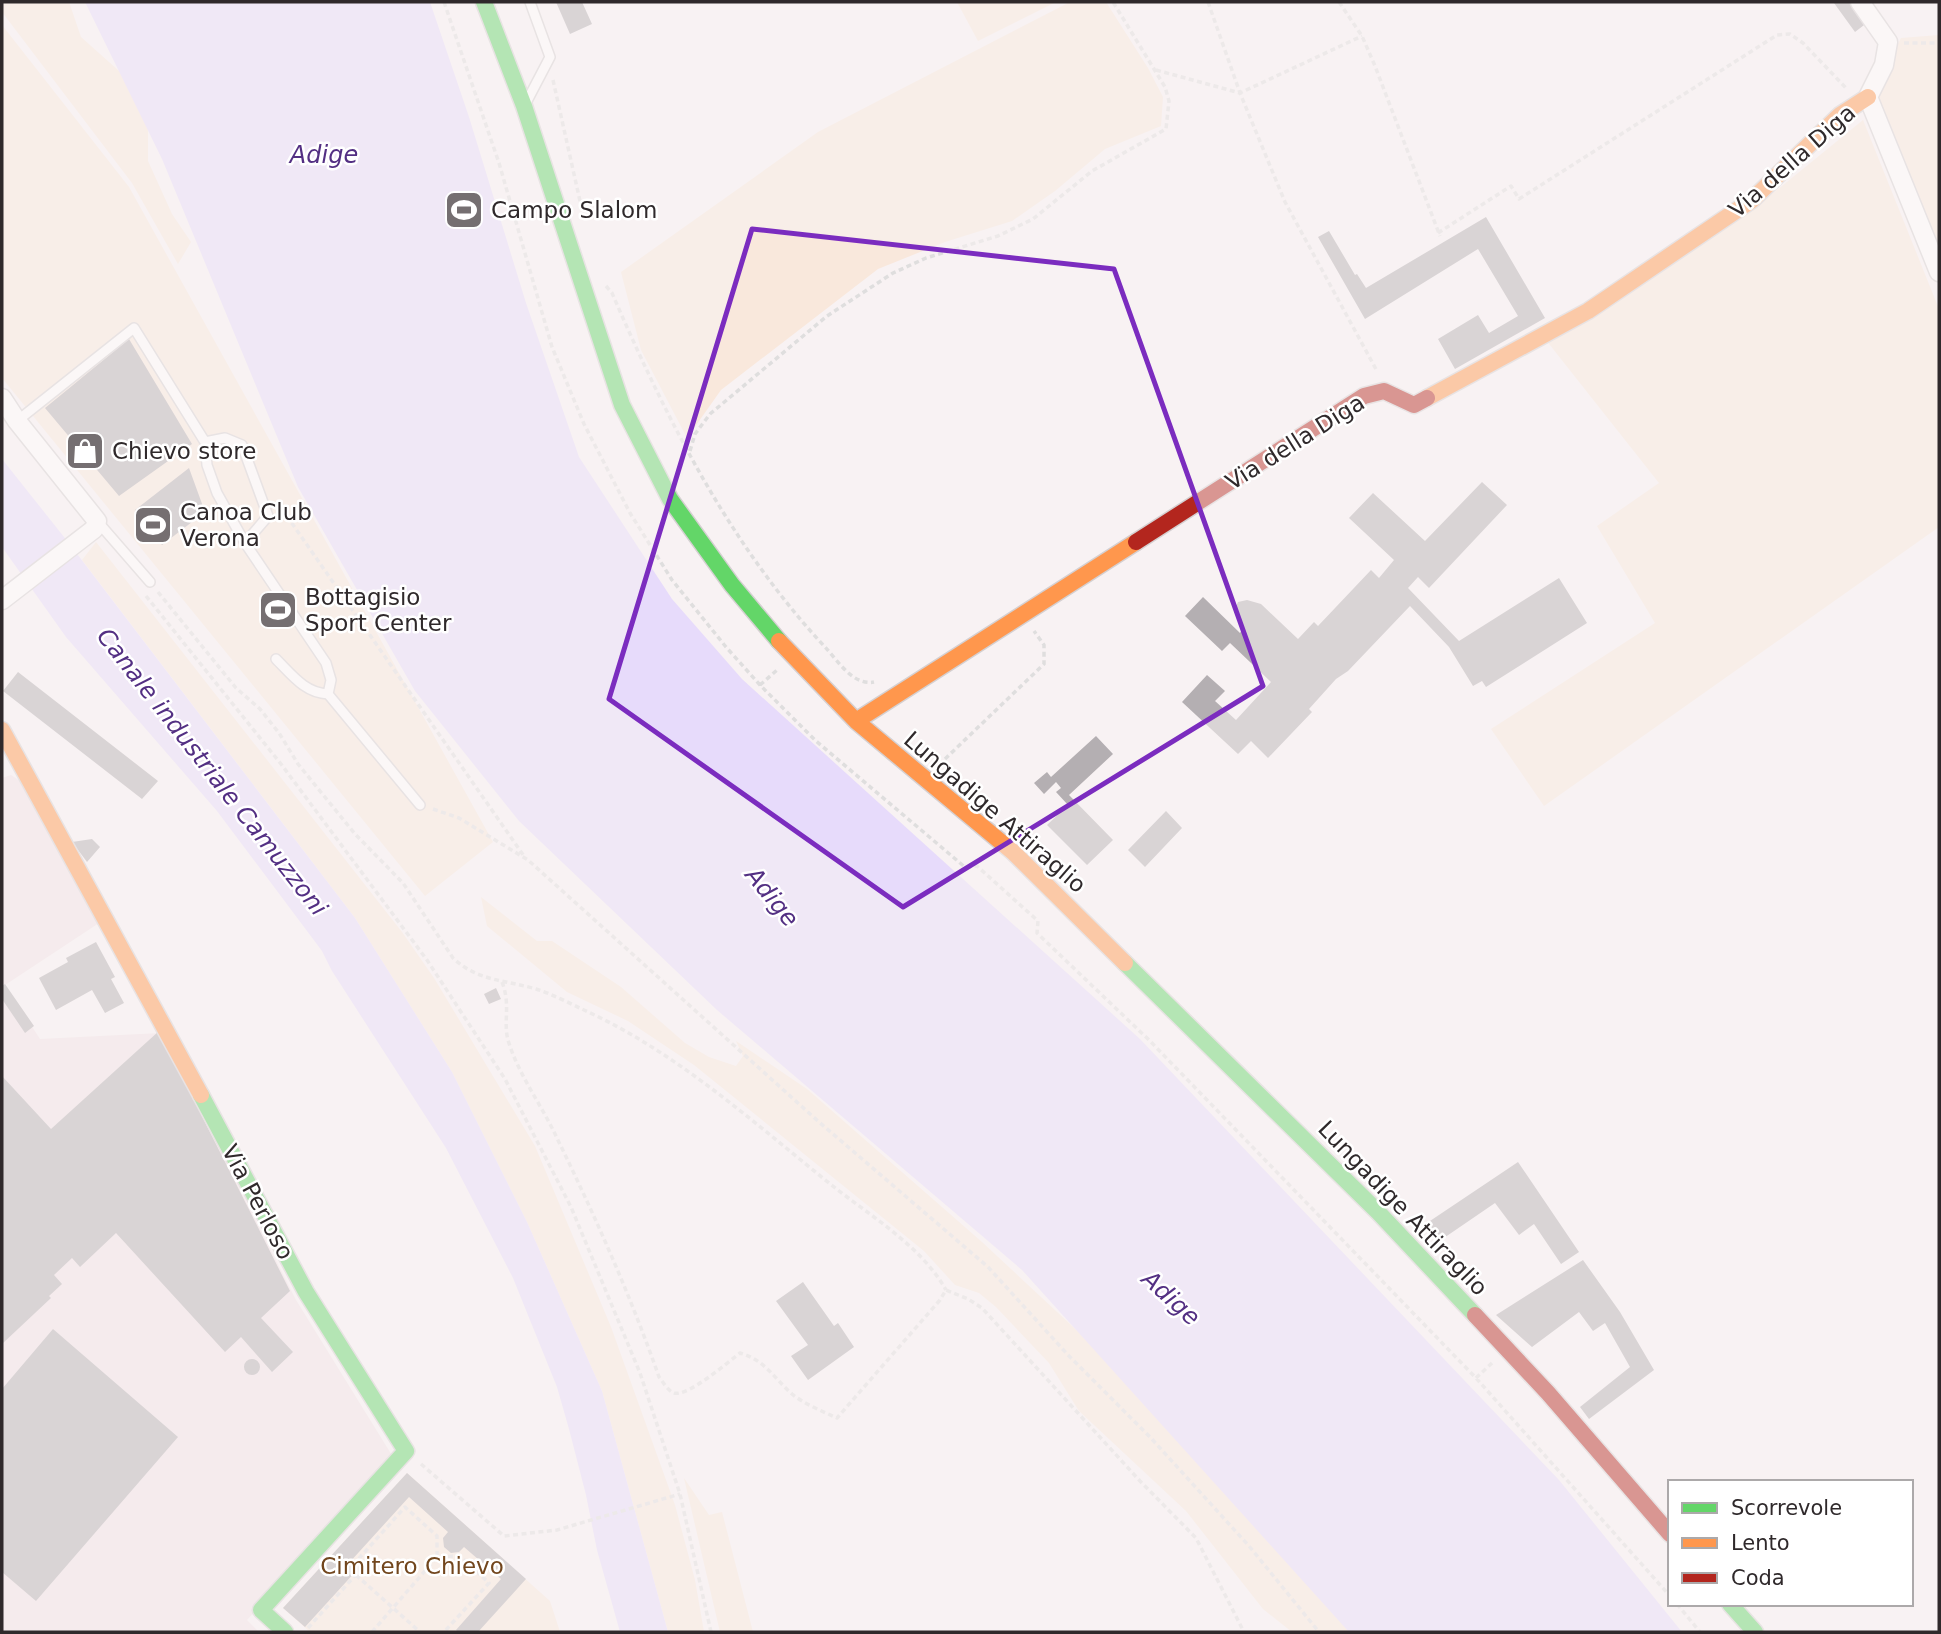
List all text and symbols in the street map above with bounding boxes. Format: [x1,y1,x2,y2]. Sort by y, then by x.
street label: Via della Diga [1724,99,1860,223]
water label: Adige [288,141,358,169]
sports icon: Campo Slalom [443,189,485,231]
place label: Campo Slalom [491,197,658,223]
street label: Via della Diga [1221,389,1369,495]
shop icon: Chievo store [64,430,106,472]
place label: Chievo store [112,438,256,464]
place label: Canoa Club Verona [180,499,312,551]
sports icon: Canoa Club Verona [132,504,174,546]
place label: Bottagisio Sport Center [305,584,452,636]
sports icon: Bottagisio Sport Center [257,589,299,631]
water label: Canale industriale Camuzzoni [91,623,333,921]
street label: Lungadige Attiraglio [899,726,1091,898]
water label: Adige [738,860,804,932]
street label: Lungadige Attiraglio [1313,1115,1493,1301]
street label: Via Perloso [217,1140,299,1264]
water label: Adige [1135,1263,1206,1331]
legend [1668,1480,1913,1606]
text: Scorrevole [1731,1496,1842,1520]
text: Lento [1731,1531,1790,1555]
park label: Cimitero Chievo [320,1553,504,1579]
text: Coda [1731,1566,1785,1590]

